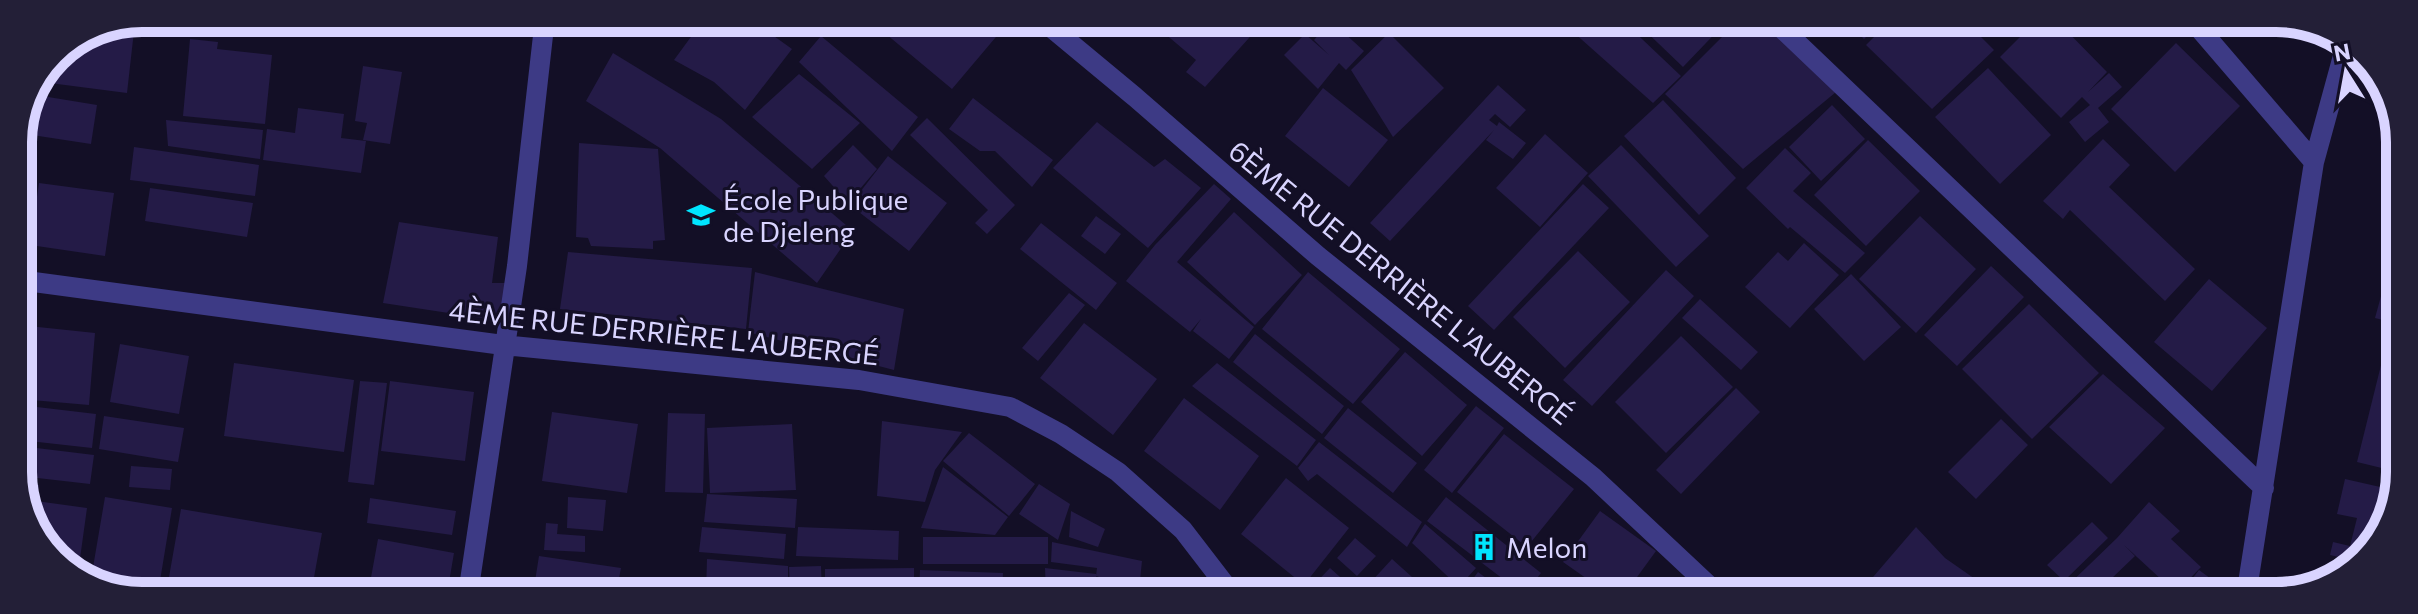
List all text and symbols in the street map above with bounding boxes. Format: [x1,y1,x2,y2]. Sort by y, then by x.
north arrow [2306,32,2386,112]
text: N [2331,37,2353,67]
street label: 6ÈME RUE DERRIÈRE L'AUBERGÉ [1222,133,1580,431]
place label: École Publique de Djeleng [723,182,908,248]
school or university icon: École Publique de Djeleng [686,200,716,230]
street label: 4ÈME RUE DERRIÈRE L'AUBERGÉ [447,293,881,371]
place label: Melon [1506,530,1587,564]
building icon: Melon [1469,532,1499,562]

